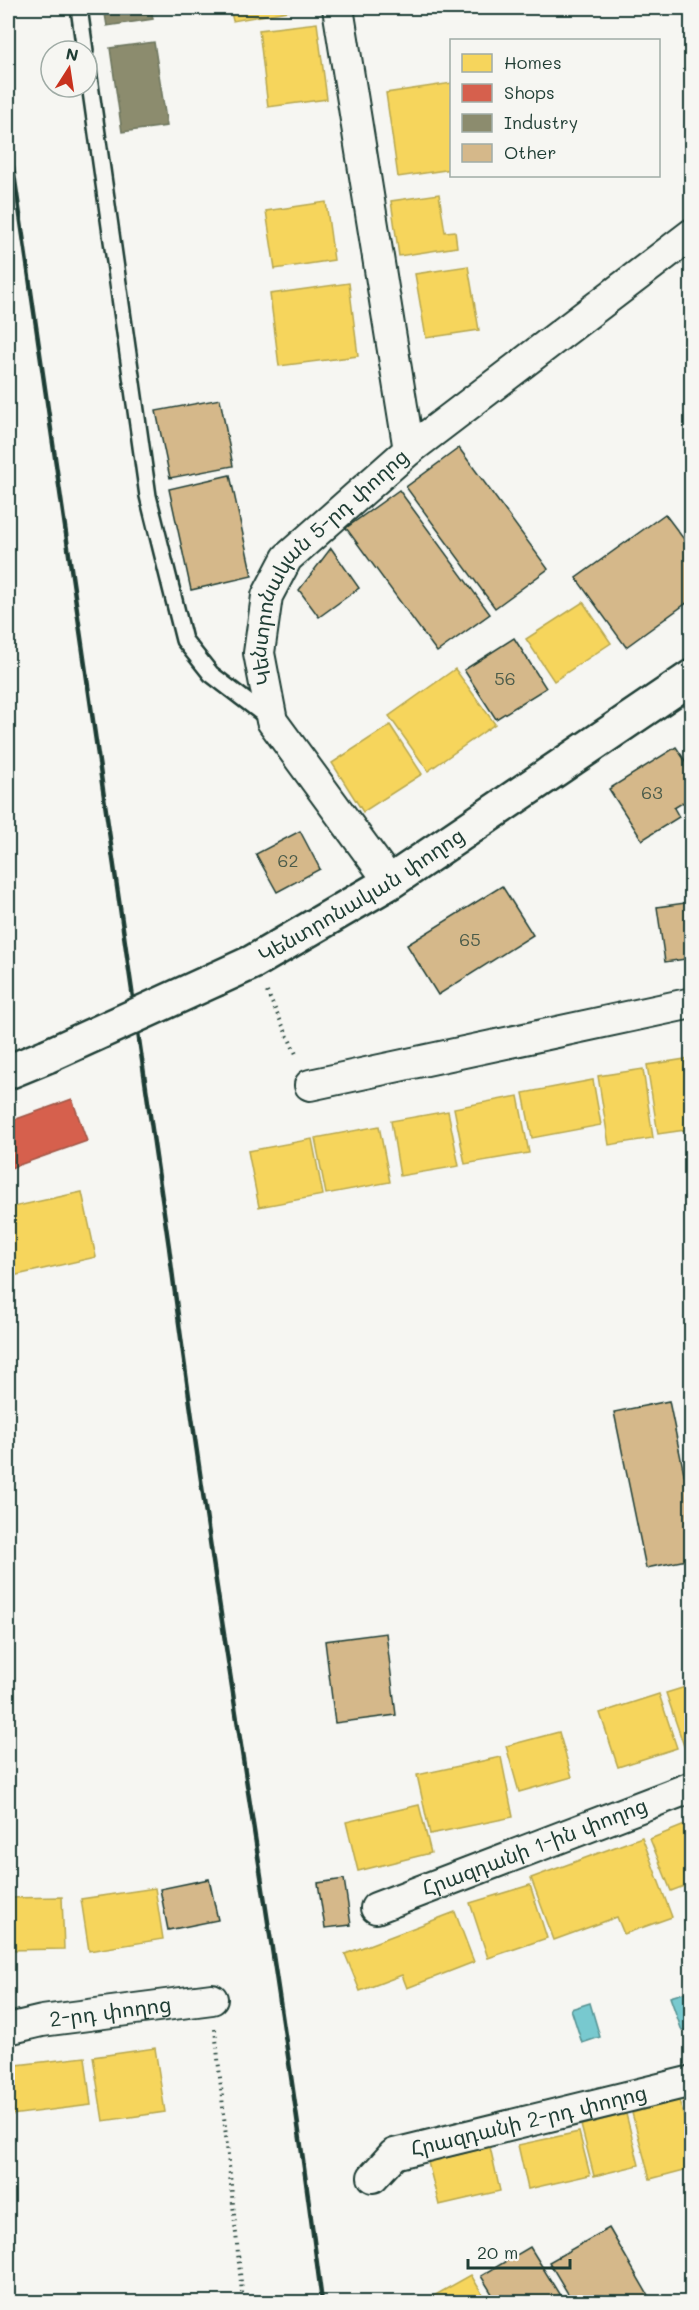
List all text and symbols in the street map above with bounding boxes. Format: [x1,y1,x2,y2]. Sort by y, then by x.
north arrow [39,39,99,99]
legend [450,39,660,177]
text: N [64,42,80,65]
text: Homes [504,50,562,74]
text: Shops [504,80,555,104]
text: Industry [504,110,578,134]
text: Other [504,140,557,164]
street label: Կենտրոնական 5-րդ փողոց [243,442,413,688]
house number: 56 [494,666,516,690]
house number: 63 [641,780,663,804]
street label: Կենտրոնական փողոց [253,821,469,968]
house number: 62 [278,848,298,872]
house number: 65 [459,927,481,951]
street label: Հրազդանի 1-ին փողոց [418,1790,651,1901]
street label: 2-րդ փողոց [48,1989,173,2032]
street label: Հրազդանի 2-րդ փողոց [408,2078,649,2161]
scale bar [468,2232,570,2270]
text: 20 m [477,2240,518,2264]

